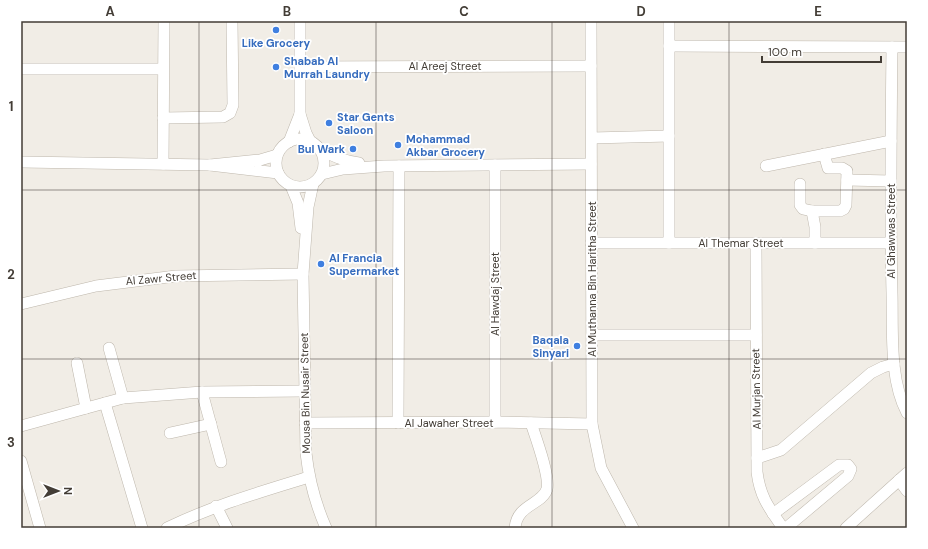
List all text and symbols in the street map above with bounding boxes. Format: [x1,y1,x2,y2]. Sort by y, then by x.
text: A [105,3,115,20]
text: B [283,3,291,20]
text: C [459,3,469,20]
text: D [636,3,646,20]
text: E [814,3,822,20]
marker: Like Grocery [271,25,281,35]
place label: Like Grocery [242,36,311,50]
scale bar [762,38,881,64]
text: 100 m [768,44,802,60]
place label: Shabab Al Murrah Laundry [284,54,370,81]
street label: Al Areej Street [408,59,482,73]
marker: Shabab Al Murrah Laundry [271,62,281,72]
text: 1 [9,98,13,115]
place label: Star Gents Saloon [337,110,395,137]
marker: Star Gents Saloon [324,118,334,128]
place label: Mohammad Akbar Grocery [406,132,485,159]
marker: Mohammad Akbar Grocery [393,140,403,150]
place label: Bul Wark [298,142,346,156]
marker: Bul Wark [348,144,358,154]
street label: Al Ghawwas Street [884,183,898,279]
street label: Al Muthanna Bin Haritha Street [585,201,599,357]
street label: Al Themar Street [698,236,784,250]
place label: Al Francia Supermarket [329,251,399,278]
street label: Al Hawdaj Street [488,252,502,336]
marker: Al Francia Supermarket [316,259,326,269]
text: 2 [7,266,15,283]
street label: Al Zawr Street [125,268,197,288]
street label: Mousa Bin Nusair Street [297,332,313,454]
place label: Baqala Sinyari [533,333,569,360]
marker: Baqala Sinyari [572,341,582,351]
street label: Al Murjan Street [748,348,764,430]
street label: Al Jawaher Street [405,416,494,430]
text: 3 [7,434,15,451]
north arrow [38,471,78,511]
text: N [61,487,75,495]

